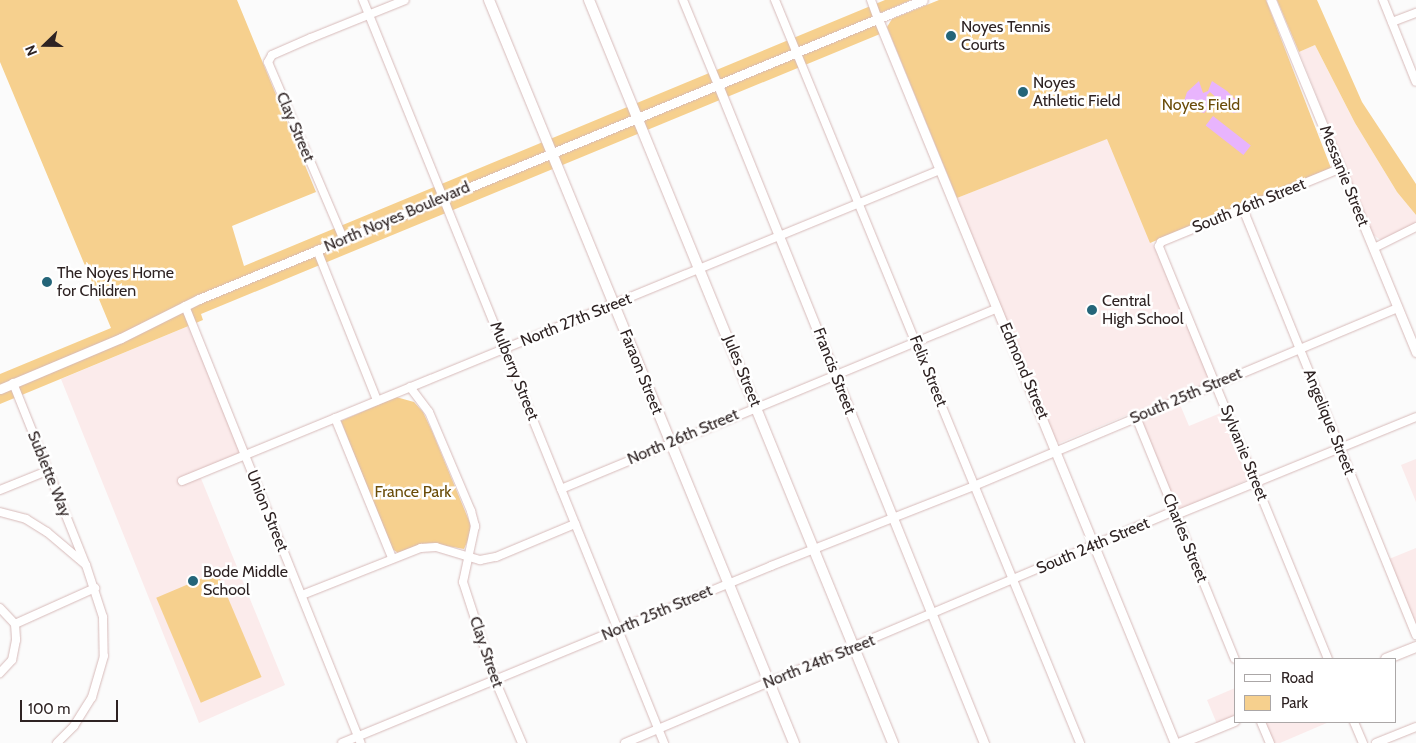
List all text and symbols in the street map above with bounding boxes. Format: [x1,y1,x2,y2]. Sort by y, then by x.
place label: Noyes Tennis Courts [961,17,1050,55]
north arrow [20,20,70,70]
marker: Noyes Tennis Courts [945,30,957,42]
text: N [21,43,41,59]
place label: Noyes Athletic Field [1033,73,1120,111]
marker: Noyes Athletic Field [1017,86,1029,98]
street label: Clay Street [272,89,318,165]
park label: Noyes Field [1162,95,1240,115]
street label: Messanie Street [1315,123,1373,229]
street label: South 26th Street [1190,175,1308,237]
street label: North Noyes Boulevard [321,178,473,256]
place label: The Noyes Home for Children [57,263,174,301]
marker: The Noyes Home for Children [41,276,53,288]
street label: North 27th Street [518,289,634,351]
place label: Central High School [1102,291,1183,329]
marker: Central High School [1086,304,1098,316]
street label: Mulberry Street [485,319,543,423]
street label: Edmond Street [995,320,1053,422]
street label: Francis Street [809,325,859,417]
street label: Faraon Street [615,327,667,417]
street label: Jules Street [719,332,765,410]
street label: Felix Street [905,332,951,410]
street label: South 25th Street [1127,364,1245,428]
street label: Angelique Street [1299,366,1359,478]
street label: Sylvanie Street [1216,402,1272,504]
street label: North 26th Street [625,405,741,469]
street label: Sublette Way [23,428,75,520]
street label: Union Street [242,467,292,555]
park label: France Park [375,482,451,502]
street label: Charles Street [1158,491,1212,585]
street label: South 24th Street [1034,514,1152,578]
place label: Bode Middle School [203,562,288,600]
marker: Bode Middle School [187,575,199,587]
street label: North 25th Street [599,581,715,645]
street label: Clay Street [465,614,507,690]
street label: North 24th Street [760,631,878,693]
legend [1234,658,1396,723]
text: Road [1281,669,1314,687]
scale bar [22,690,120,722]
text: Park [1281,694,1308,712]
text: 100 m [28,700,70,718]

